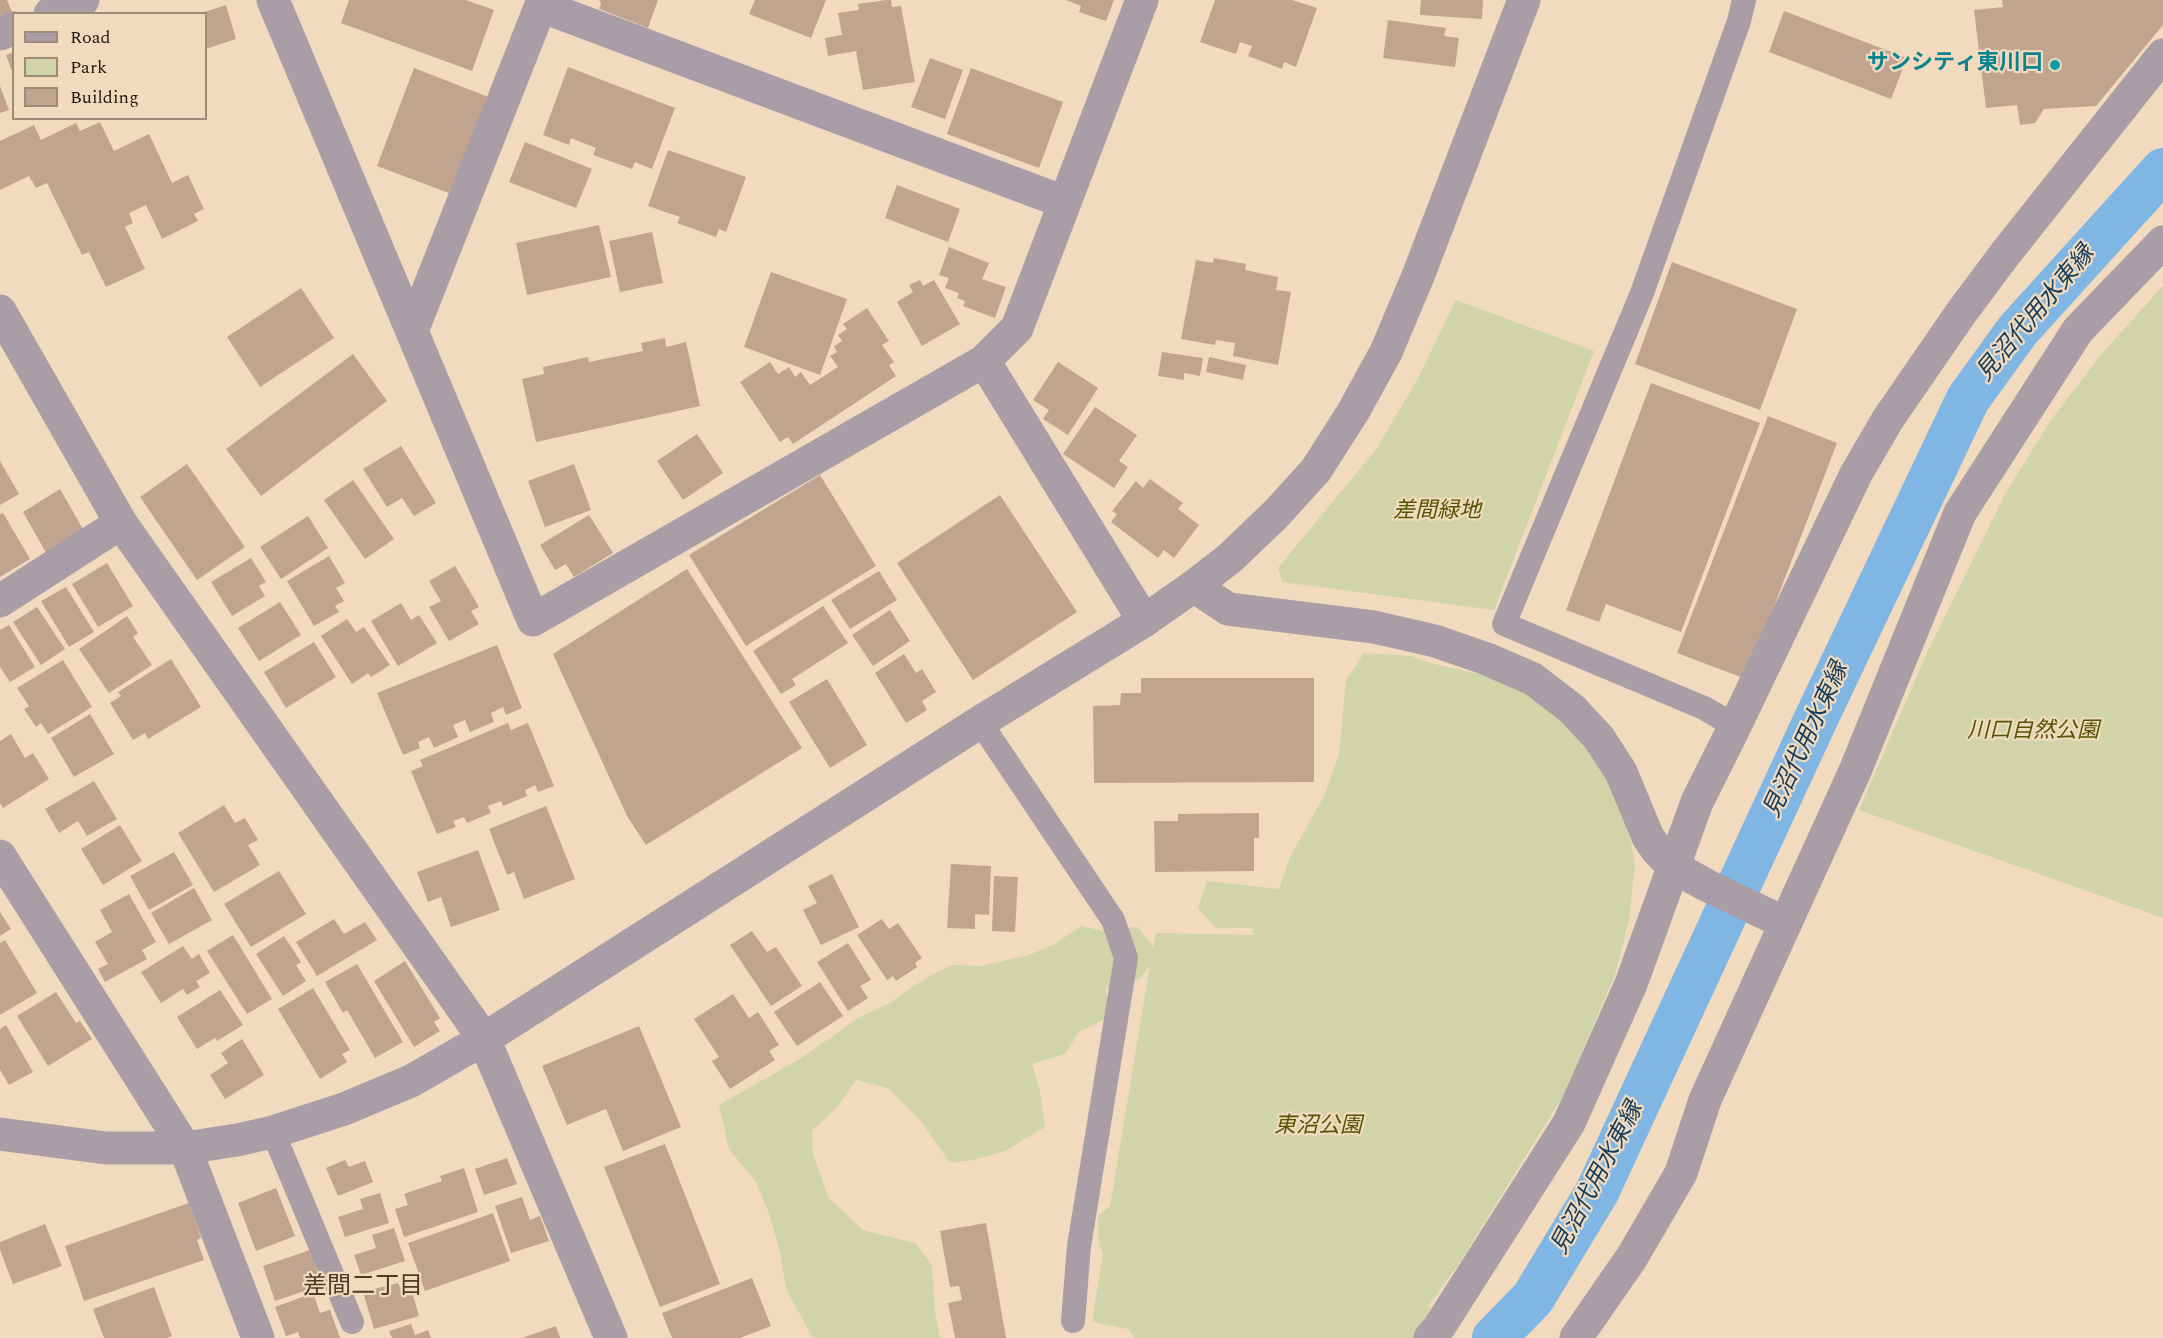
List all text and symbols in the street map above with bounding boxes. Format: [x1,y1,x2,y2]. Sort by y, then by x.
legend [12,12,207,120]
text: Road [70,24,111,51]
place label: サンシティ東川口 [1867,52,2043,78]
text: Park [70,54,107,81]
marker: サンシティ東川口 [2048,58,2062,72]
text: Building [70,84,139,111]
water label: 見沼代用水東縁 [1972,241,2102,389]
park label: 差間緑地 [1393,500,1481,526]
water label: 見沼代用水東縁 [1759,659,1857,823]
park label: 川口自然公園 [1967,720,2099,746]
water label: 見沼代用水東縁 [1547,1098,1651,1260]
park label: 東沼公園 [1274,1115,1362,1141]
district label: 差間二丁目 [303,1274,423,1302]

